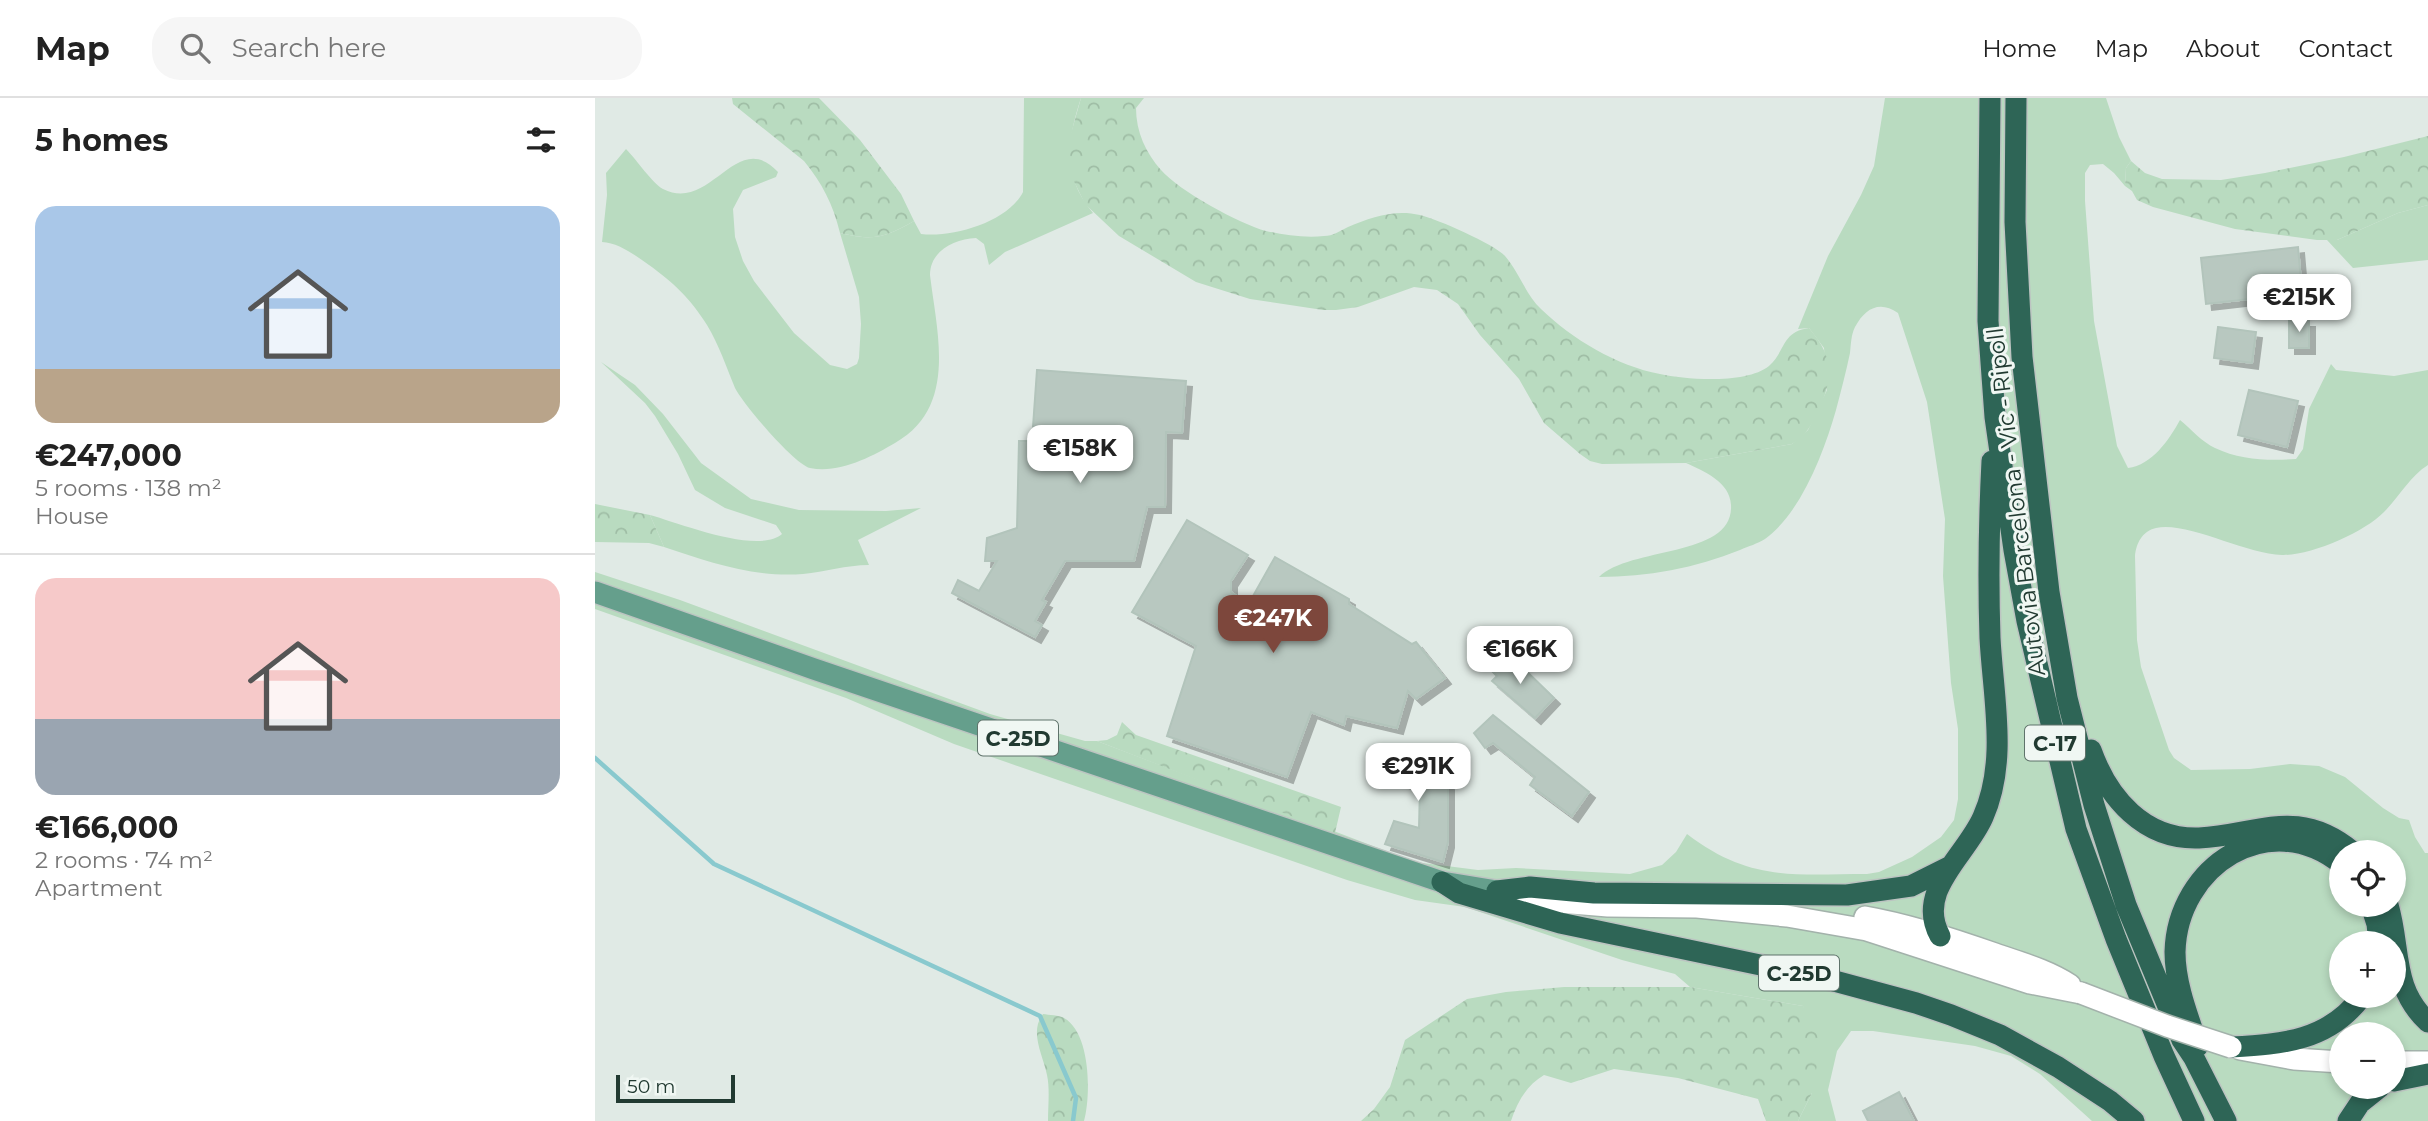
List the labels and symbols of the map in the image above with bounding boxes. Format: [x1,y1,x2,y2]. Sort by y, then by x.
pin: €215K [2250,274,2348,334]
street label: Autovia Barcelona - Vic - Ripoll [1981,326,2051,678]
pin: €158K [1031,426,1129,485]
pin: €247K [1224,596,1322,655]
pin: €166K [1471,626,1569,686]
road number: C-25D [978,720,1058,756]
road number: C-17 [2025,726,2085,760]
pin: €291K [1369,744,1467,803]
road number: C-25D [1759,956,1839,990]
scale bar [616,1072,735,1104]

